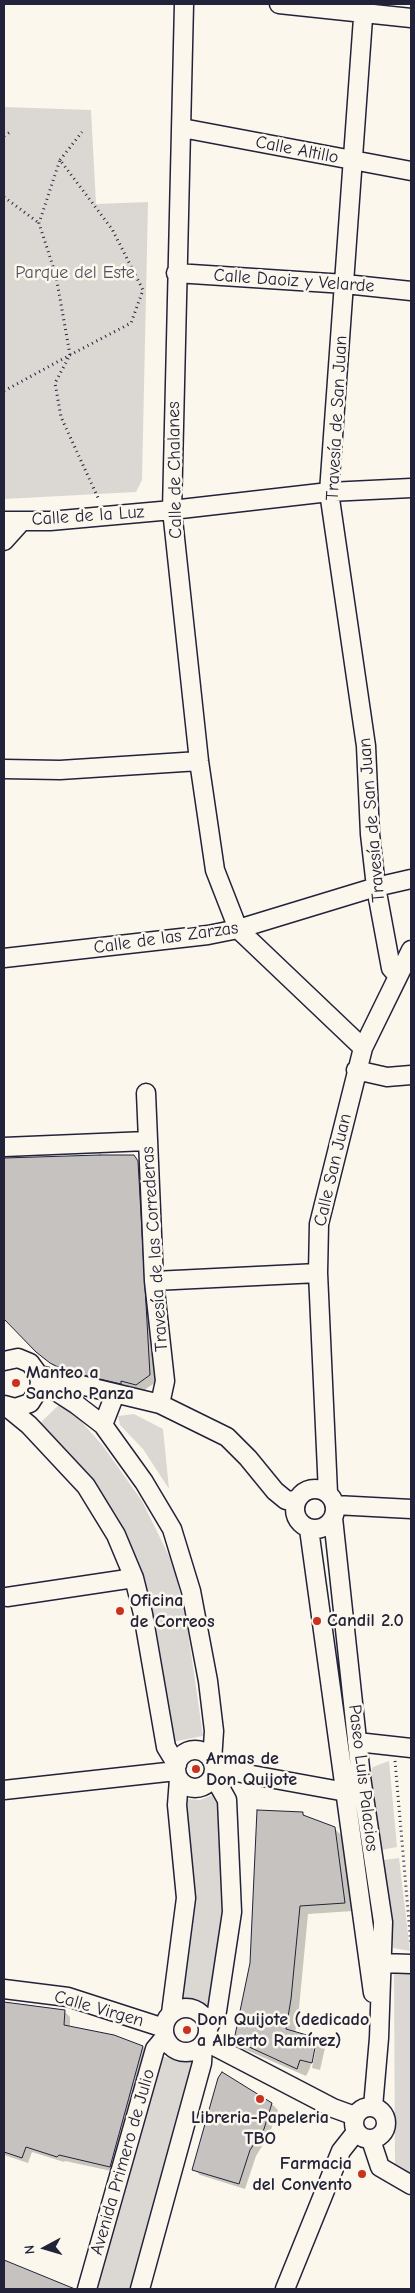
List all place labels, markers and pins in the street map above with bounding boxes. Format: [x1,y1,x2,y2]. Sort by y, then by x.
place label: Manteo a Sancho Panza [26,1362,134,1405]
marker: Manteo a Sancho Panza [10,1377,22,1389]
place label: Oficina de Correos [130,1590,215,1632]
marker: Oficina de Correos [114,1605,126,1617]
place label: Candil 2.0 [327,1610,404,1632]
marker: Candil 2.0 [311,1615,323,1627]
place label: Armas de Don Quijote [206,1748,297,1790]
marker: Armas de Don Quijote [190,1763,202,1775]
place label: Don Quijote (dedicado a Alberto Ramírez) [197,2009,369,2052]
marker: Don Quijote (dedicado a Alberto Ramírez) [181,2024,193,2036]
marker: Libreria-Papeleria TBO [254,2093,266,2105]
place label: Libreria-Papeleria TBO [191,2107,329,2150]
place label: Farmacia del Convento [252,2153,352,2196]
marker: Farmacia del Convento [356,2168,368,2180]

